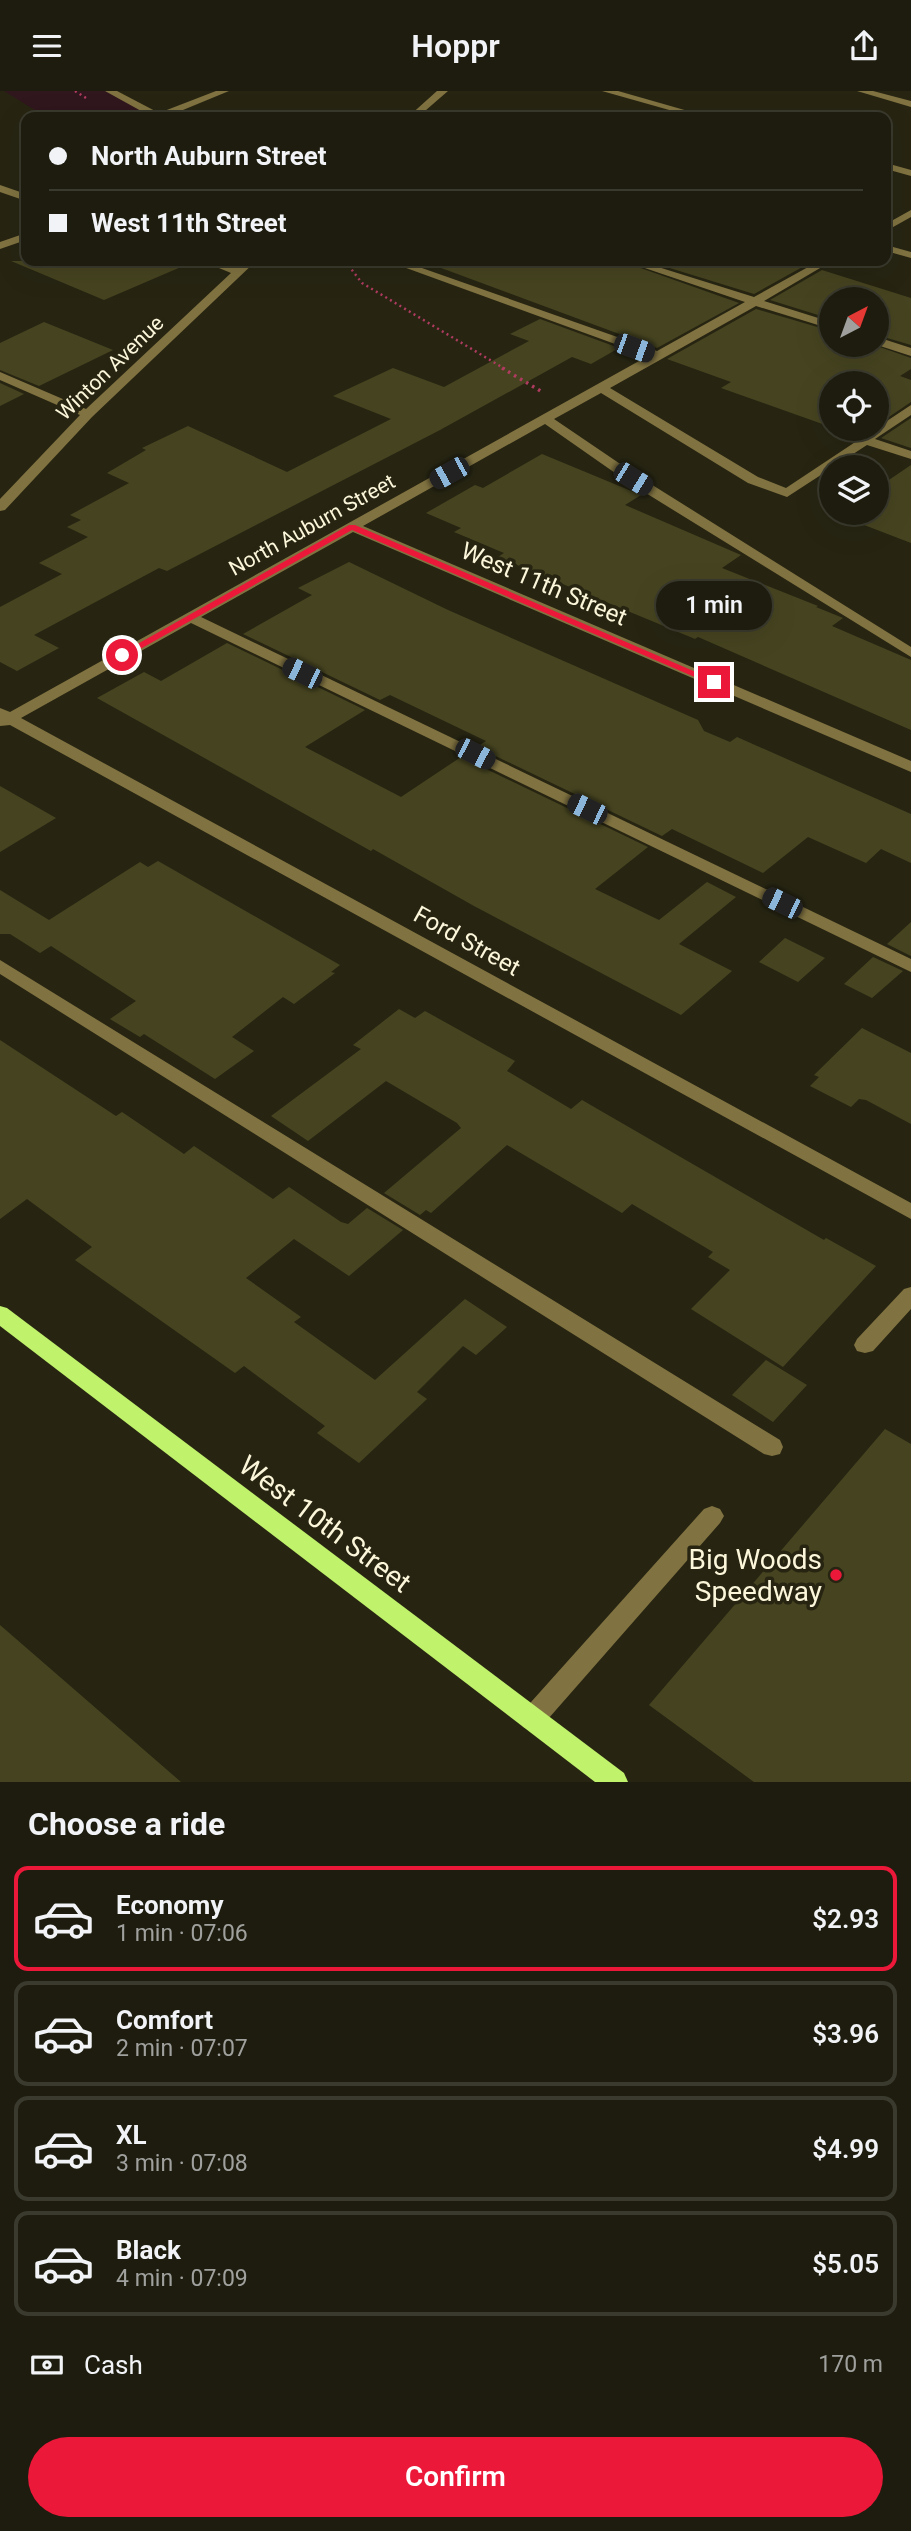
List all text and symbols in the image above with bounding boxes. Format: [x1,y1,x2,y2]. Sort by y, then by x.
icon: menu [28,27,66,65]
text: Hoppr [411,27,500,65]
icon: share [845,27,883,65]
text: North Auburn Street [91,141,327,171]
text: West 11th Street [91,208,287,238]
north arrow [819,287,889,357]
map controls [819,287,889,525]
street label: Winton Avenue [52,311,168,425]
car [611,331,658,365]
button: locate [819,371,889,441]
car [426,454,473,492]
button: layers [819,455,889,525]
car [610,459,657,499]
street label: North Auburn Street [225,469,399,581]
street label: West 11th Street [457,536,631,632]
callout: 1 min [656,581,772,629]
text: 1 min [685,592,743,619]
route start [106,639,138,671]
car [279,654,326,692]
route end [698,666,730,698]
car [452,735,499,773]
car [564,790,611,828]
car [759,884,806,922]
street label: Ford Street [409,900,525,982]
street label: West 10th Street [233,1449,417,1599]
place label: Big Woods Speedway [688,1543,822,1608]
marker: Big Woods Speedway [828,1567,844,1583]
text: Choose a ride [28,1805,225,1843]
icon: car [32,1887,95,1950]
text: Economy [116,1890,223,1920]
text: $2.93 [812,1904,879,1934]
text: 1 min · 07:06 [116,1920,248,1947]
icon: car [32,2002,95,2065]
text: Comfort [116,2005,213,2035]
text: $3.96 [812,2019,879,2049]
text: 2 min · 07:07 [116,2035,248,2062]
icon: car [32,2117,95,2180]
text: XL [116,2120,147,2150]
text: $4.99 [812,2134,879,2164]
text: 3 min · 07:08 [116,2150,248,2177]
icon: car [32,2232,95,2295]
text: Black [116,2235,181,2265]
text: $5.05 [812,2249,879,2279]
text: 4 min · 07:09 [116,2265,248,2292]
icon: cash [28,2346,66,2384]
text: Cash [84,2350,143,2380]
text: 170 m [818,2351,883,2378]
button: Confirm [28,2437,883,2517]

